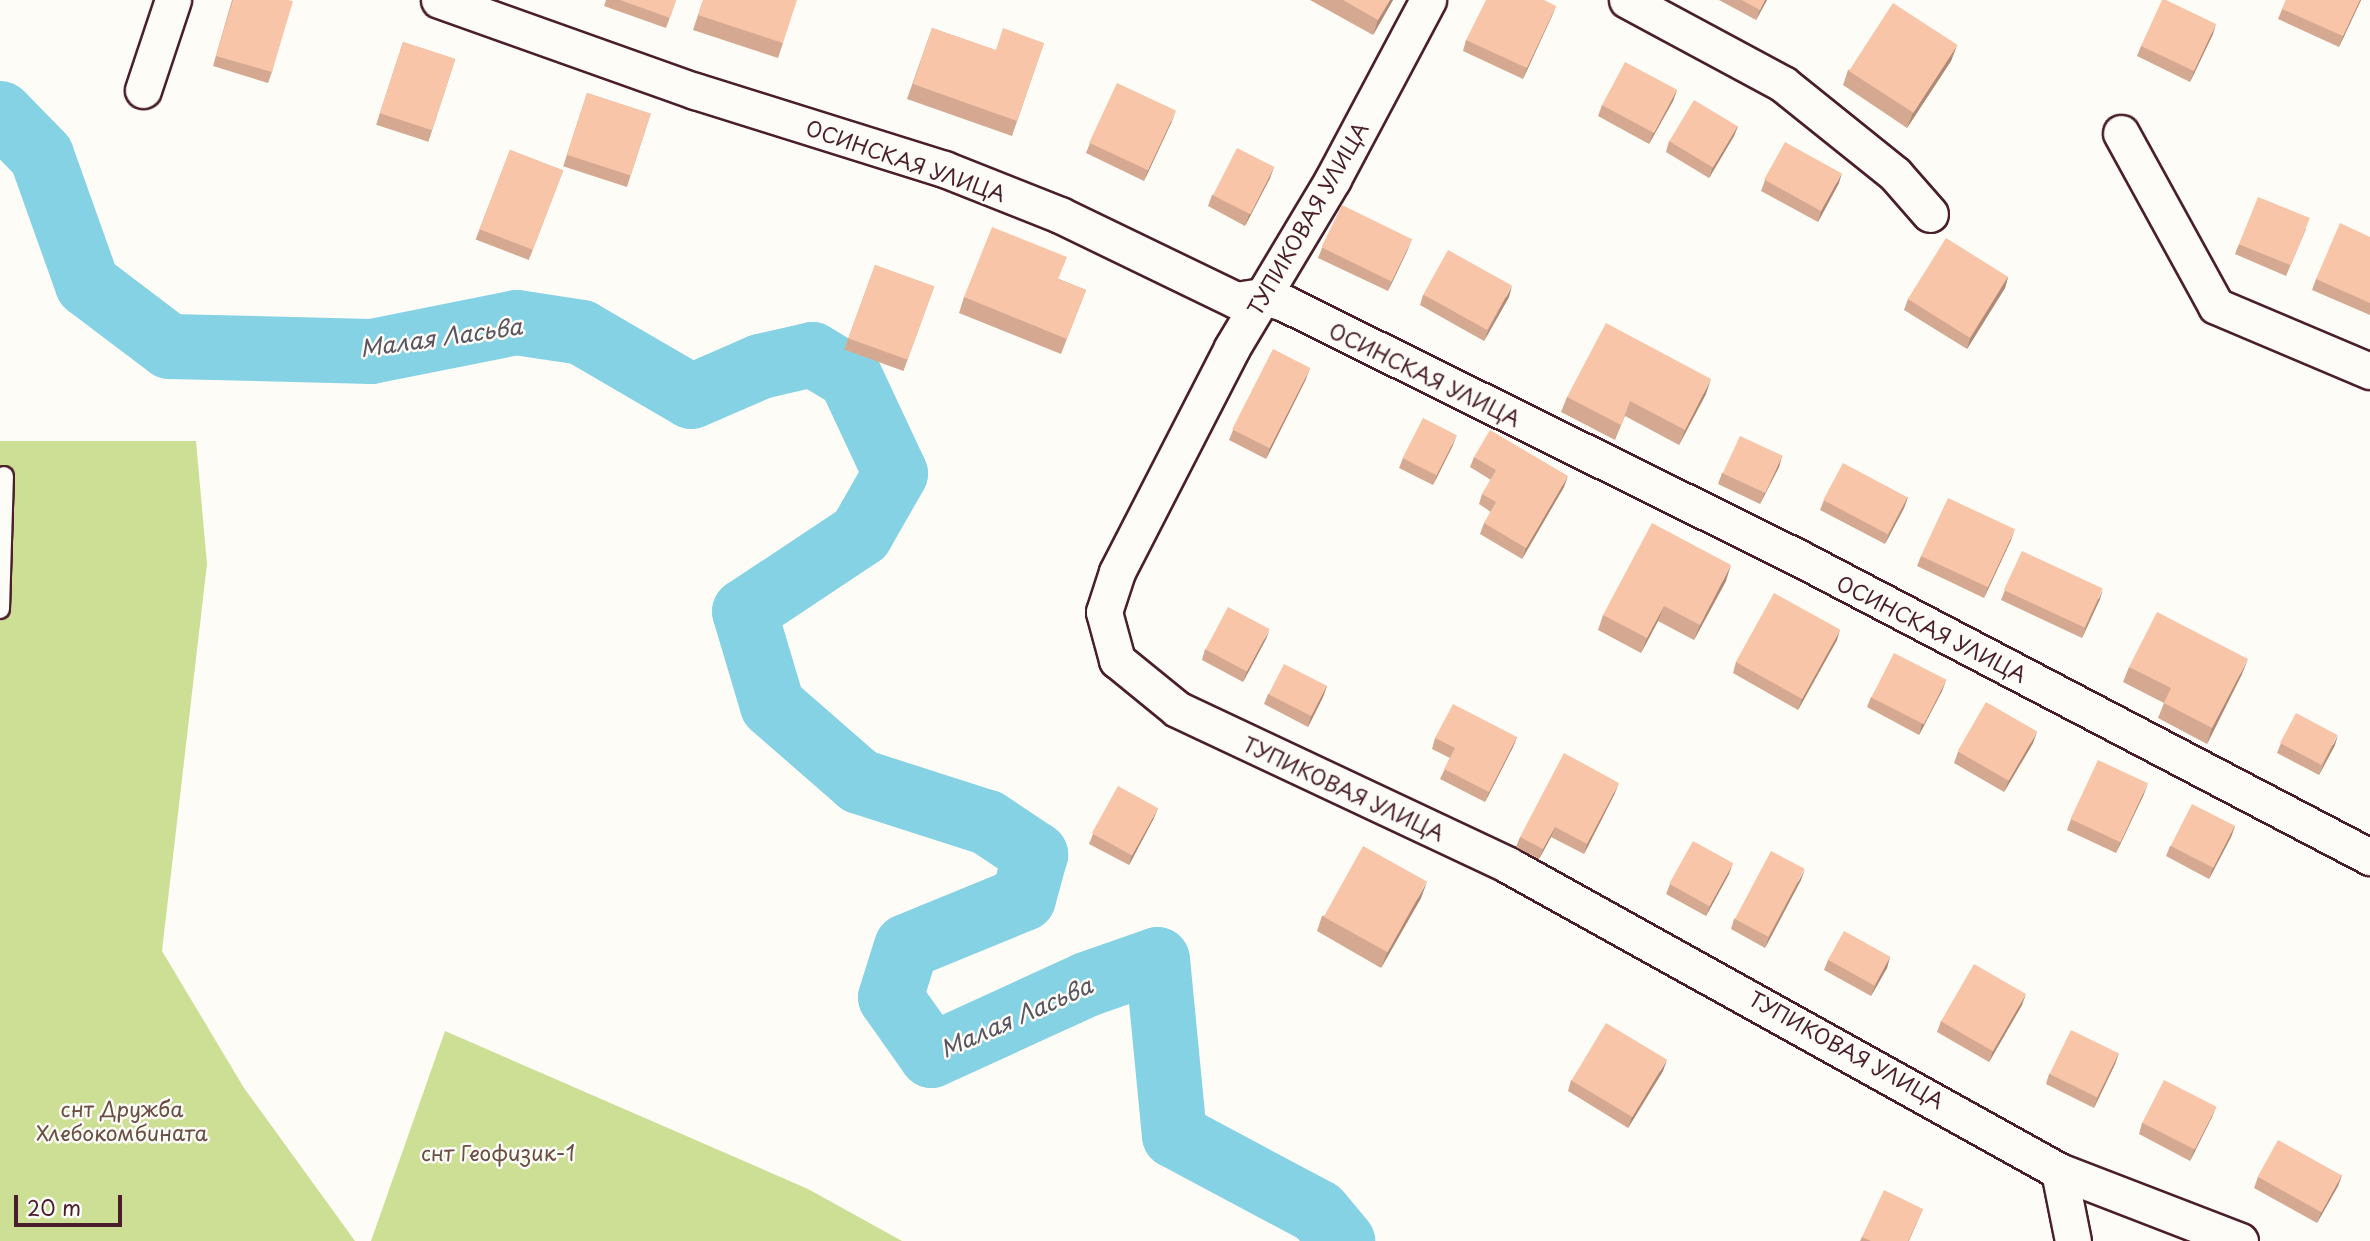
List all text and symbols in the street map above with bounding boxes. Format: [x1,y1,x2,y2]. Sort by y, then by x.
street label: ОСИНСКАЯ УЛИЦА [803,114,1009,206]
street label: ТУПИКОВАЯ УЛИЦА [1242,118,1372,318]
water label: Малая Ласьва [358,312,524,362]
street label: ОСИНСКАЯ УЛИЦА [1325,317,1525,431]
street label: ОСИНСКАЯ УЛИЦА [1833,569,2031,687]
street label: ТУПИКОВАЯ УЛИЦА [1240,731,1448,845]
water label: Малая Ласьва [936,971,1096,1063]
street label: ТУПИКОВАЯ УЛИЦА [1746,985,1948,1113]
park label: снт Дружба Хлебокомбината [36,1095,208,1145]
park label: снт Геофизик-1 [420,1139,576,1165]
scale bar [18,1182,126,1226]
text: 20 m [27,1191,81,1223]

